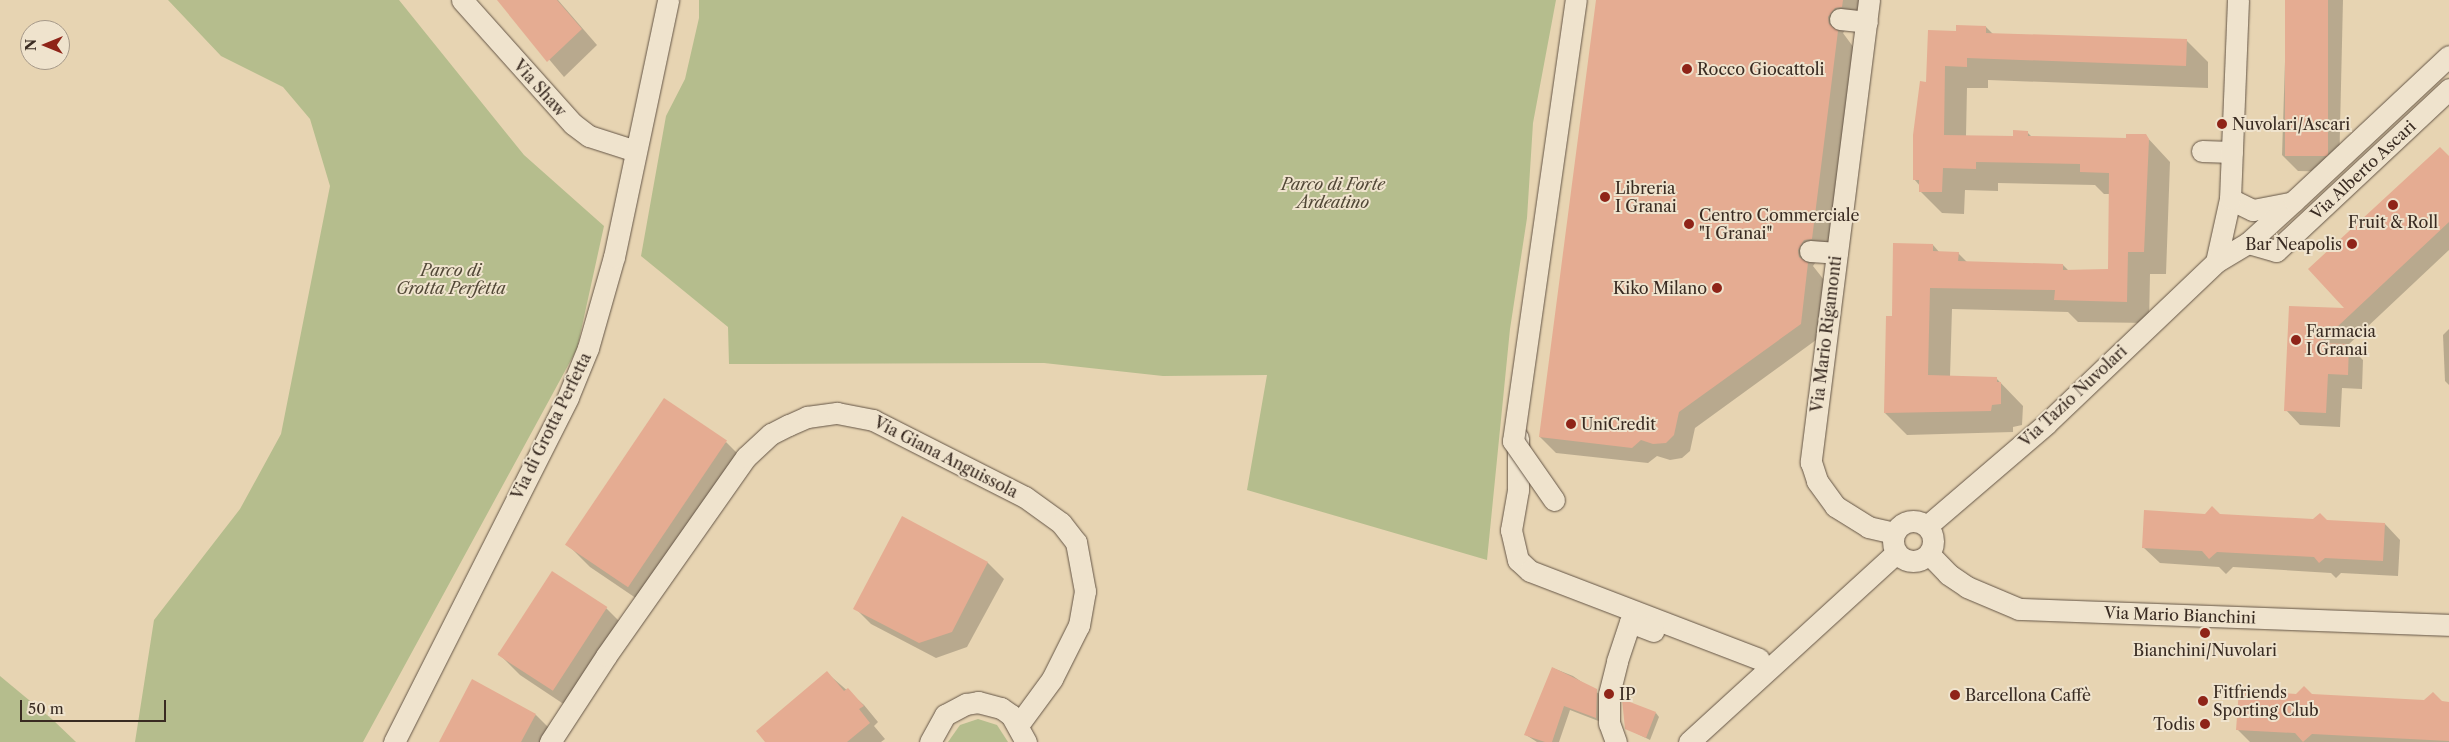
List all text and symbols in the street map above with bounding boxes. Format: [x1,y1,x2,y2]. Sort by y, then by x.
north arrow [20,20,70,70]
text: N [22,39,40,51]
street label: Via Shaw [509,56,571,120]
place label: Rocco Giocattoli [1697,59,1824,79]
marker: Rocco Giocattoli [1681,63,1693,75]
place label: Nuvolari/Ascari [2232,114,2350,134]
street label: Via Alberto Ascari [2306,116,2420,224]
marker: Nuvolari/Ascari [2216,118,2228,130]
park label: Parco di Forte Ardeatino [1281,174,1385,212]
place label: Libreria I Granai [1615,178,1677,216]
marker: Libreria I Granai [1599,191,1611,203]
marker: Fruit & Roll [2387,199,2399,211]
place label: Centro Commerciale "I Granai" [1699,205,1859,243]
place label: Fruit & Roll [2348,212,2438,232]
marker: Centro Commerciale "I Granai" [1683,218,1695,230]
place label: Bar Neapolis [2245,234,2342,254]
marker: Bar Neapolis [2346,238,2358,250]
street label: Via Mario Rigamonti [1807,254,1845,414]
park label: Parco di Grotta Perfetta [396,260,506,298]
place label: Kiko Milano [1613,278,1707,298]
marker: Kiko Milano [1711,282,1723,294]
place label: Farmacia I Granai [2306,321,2376,359]
marker: Farmacia I Granai [2290,334,2302,346]
street label: Via Tazio Nuvolari [2015,341,2131,451]
street label: Via di Grotta Perfetta [507,349,595,503]
street label: Via Giana Anguissola [870,412,1022,502]
place label: UniCredit [1581,414,1656,434]
marker: UniCredit [1565,418,1577,430]
street label: Via Mario Bianchini [2104,603,2256,627]
marker: Bianchini/Nuvolari [2199,627,2211,639]
place label: Bianchini/Nuvolari [2133,640,2277,660]
place label: Fitfriends Sporting Club [2213,682,2319,720]
place label: IP [1619,684,1636,704]
place label: Barcellona Caffè [1965,685,2091,705]
marker: IP [1603,688,1615,700]
marker: Barcellona Caffè [1949,689,1961,701]
scale bar [22,690,169,722]
marker: Fitfriends Sporting Club [2197,695,2209,707]
text: 50 m [28,699,64,718]
place label: Todis [2153,714,2195,734]
marker: Todis [2199,718,2211,730]

